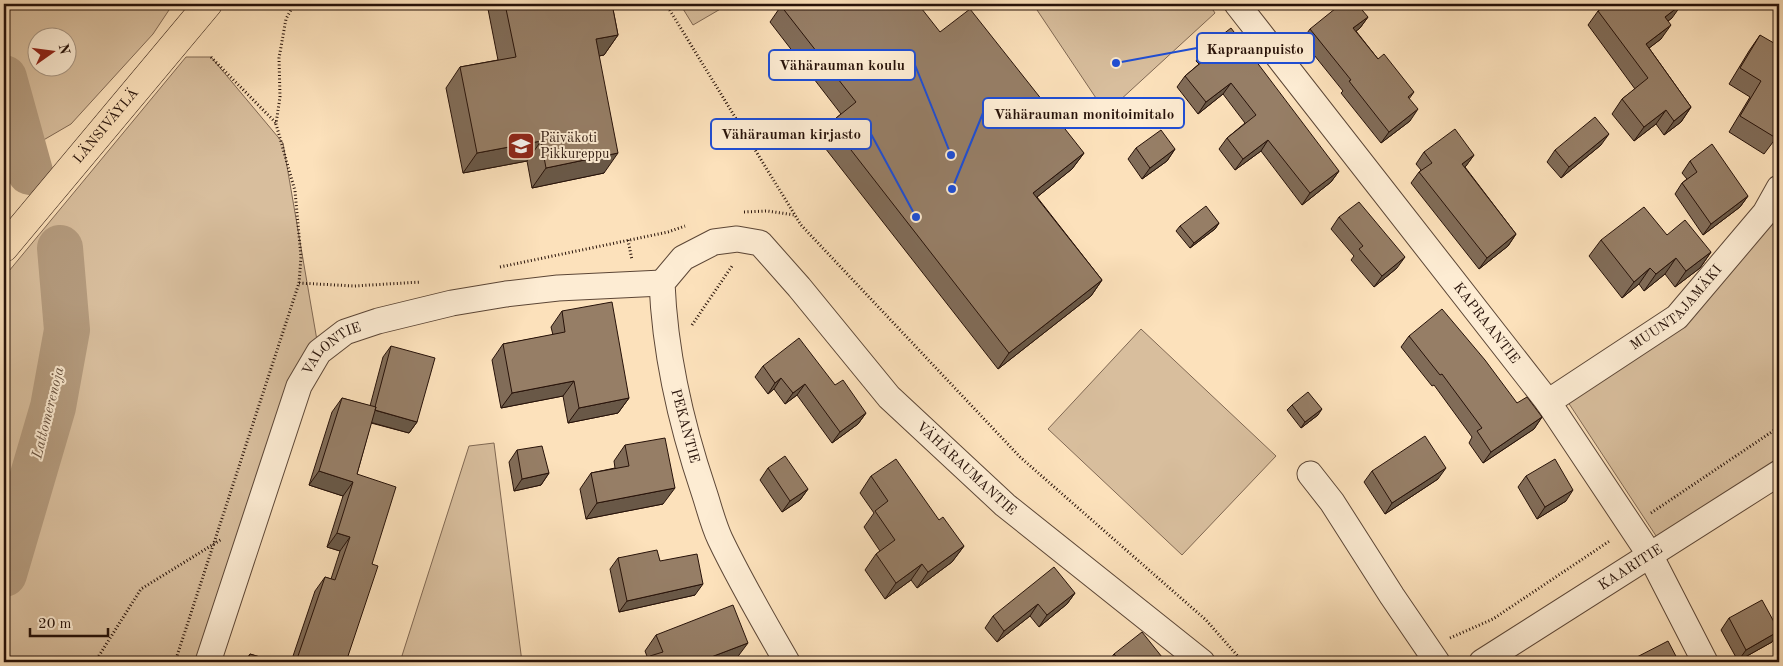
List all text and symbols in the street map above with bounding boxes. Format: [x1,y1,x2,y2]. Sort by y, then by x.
north arrow [28,28,78,78]
callout: Kapraanpuisto [1197,33,1314,63]
text: N [56,42,72,56]
text: Kapraanpuisto [1206,43,1304,58]
callout: Vähärauman koulu [769,50,915,80]
text: Vähärauman koulu [779,59,905,74]
street label: LÄNSIVÄYLÄ [71,84,141,166]
callout: Vähärauman monitoimitalo [983,98,1184,128]
text: Vähärauman monitoimitalo [994,108,1174,123]
callout: Vähärauman kirjasto [711,119,871,149]
text: Vähärauman kirjasto [721,128,861,143]
school or university icon: Päiväkoti Pikkureppu [506,131,536,161]
place label: Päiväkoti Pikkureppu [540,131,610,161]
street label: MUUNTAJAMÄKI [1628,263,1725,353]
street label: KAPRAANTIE [1451,280,1522,366]
street label: VALONTIE [300,320,363,377]
water label: Lattomerenoja [30,366,68,461]
street label: PEKANTIE [668,387,702,465]
street label: VÄHÄRAUMANTIE [914,419,1019,518]
street label: KAARITIE [1596,542,1665,593]
scale bar [30,606,108,638]
text: 20 m [38,617,72,632]

